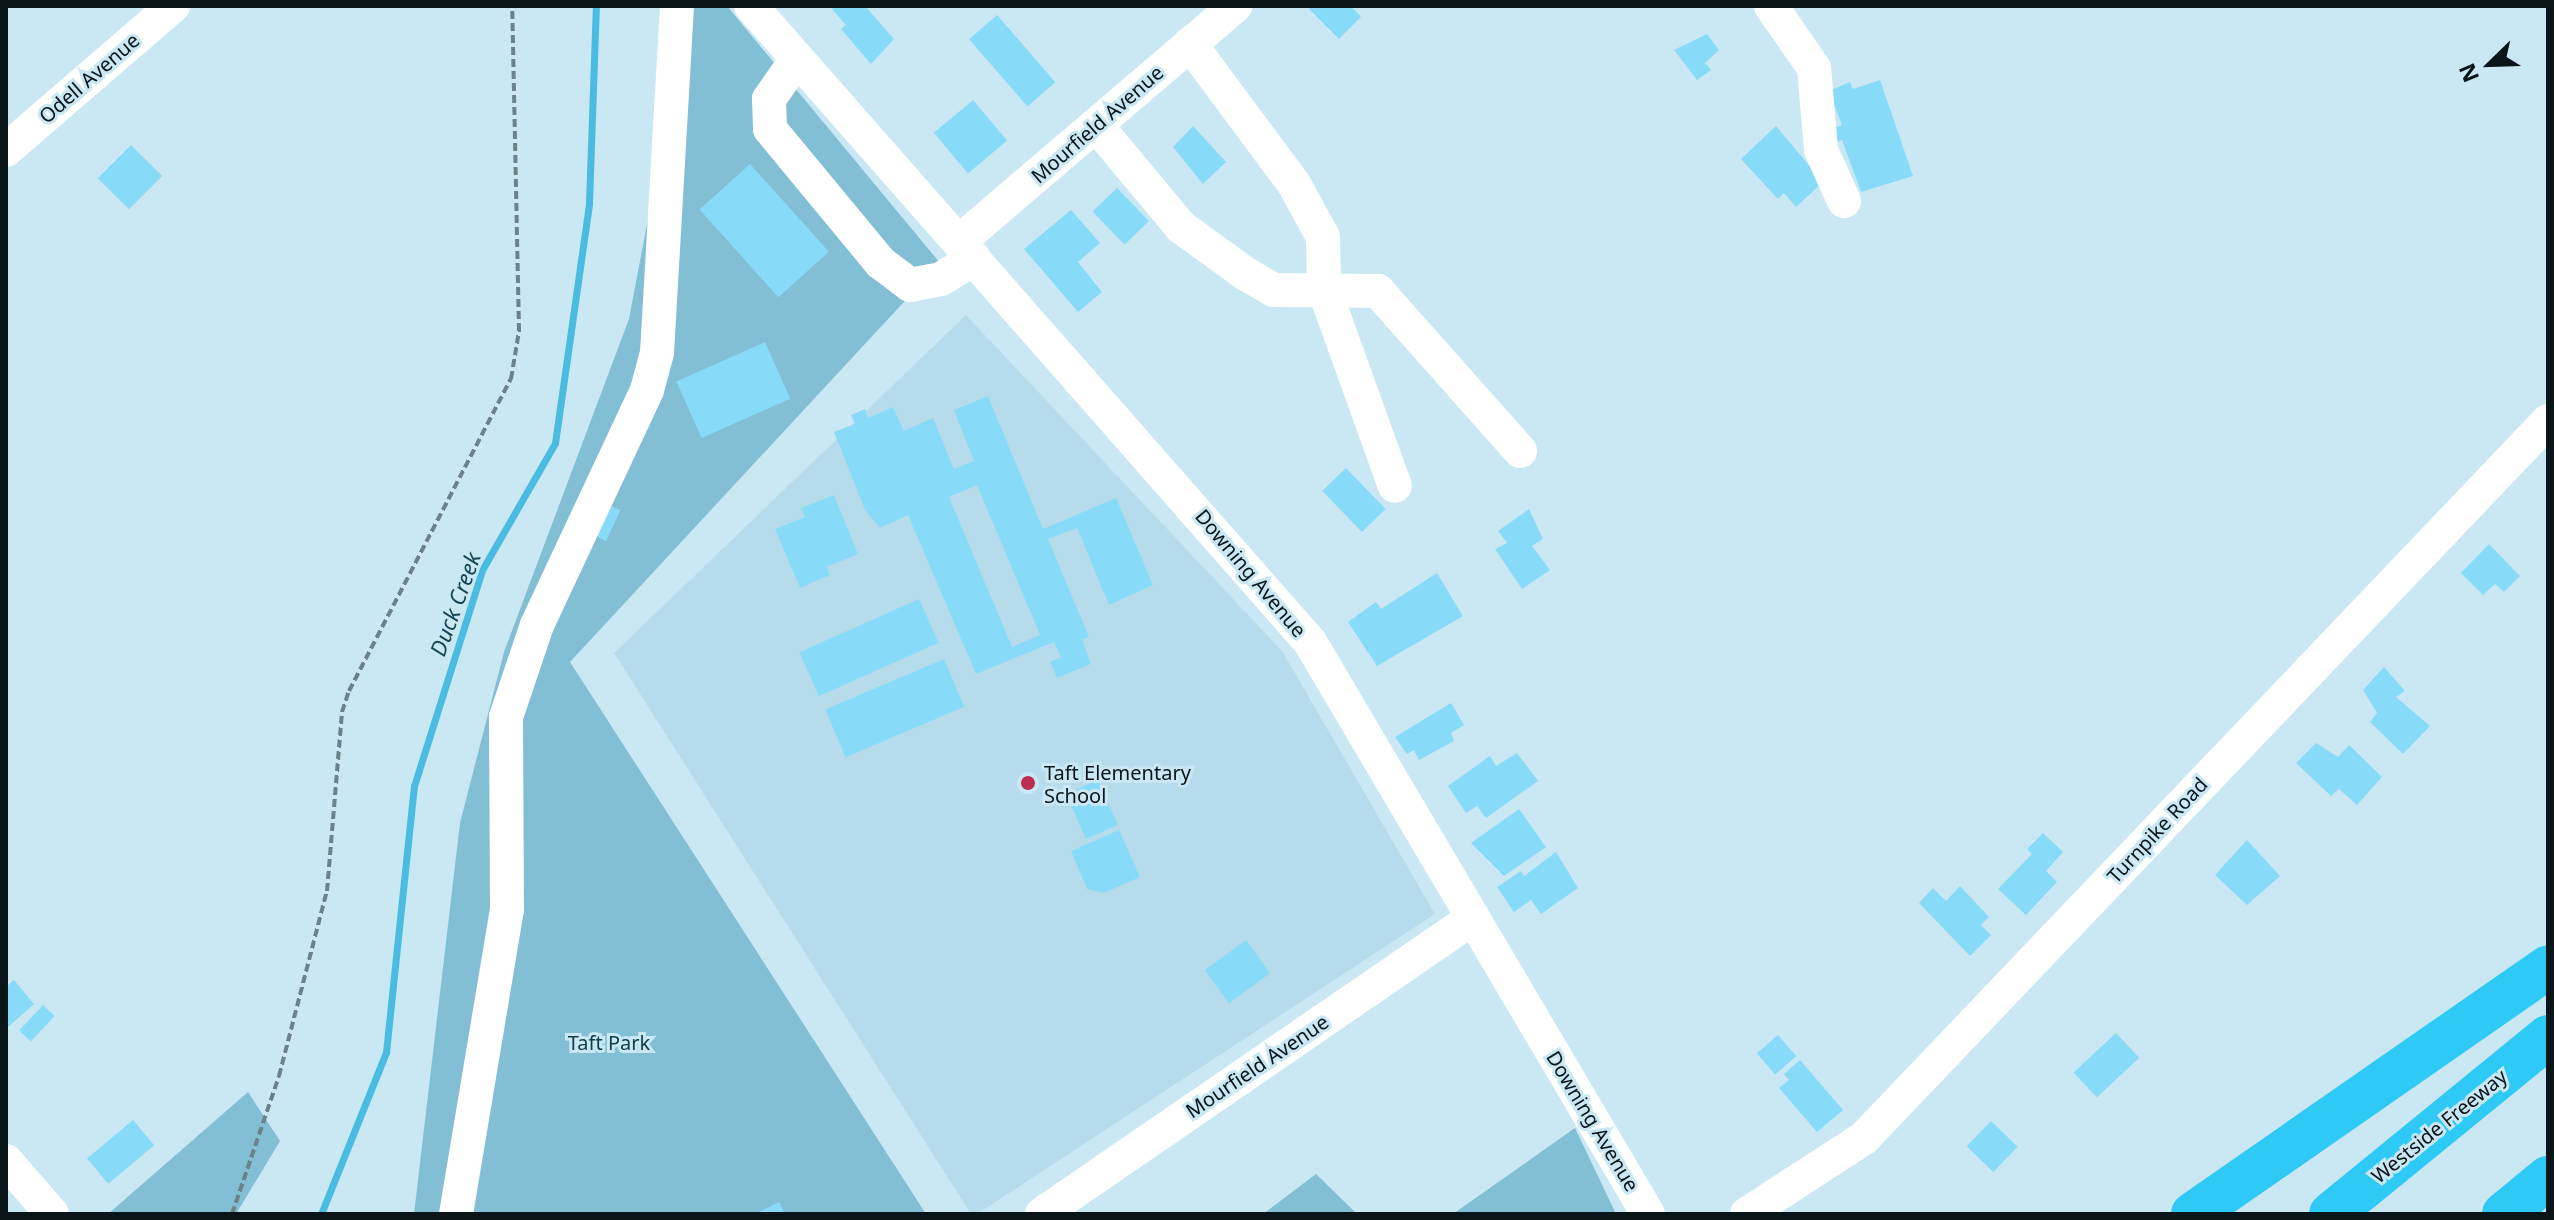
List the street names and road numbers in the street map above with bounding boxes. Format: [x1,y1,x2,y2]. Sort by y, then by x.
street label: Odell Avenue [34,28,144,128]
street label: Mourfield Avenue [1026,60,1168,188]
street label: Downing Avenue [1191,504,1311,642]
street label: Turnpike Road [2102,772,2212,888]
street label: Mourfield Avenue [1181,1009,1333,1123]
street label: Downing Avenue [1542,1046,1644,1196]
street label: Westside Freeway [2366,1064,2512,1188]

